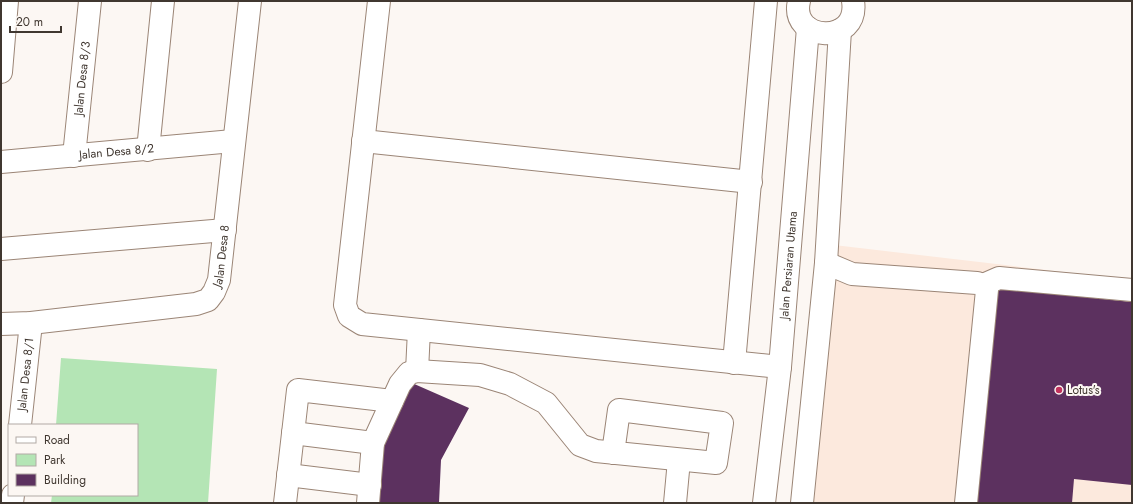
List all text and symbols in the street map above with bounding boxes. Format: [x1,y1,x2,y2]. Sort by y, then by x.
scale bar [10,8,61,34]
text: 20 m [16,13,43,31]
street label: Jalan Desa 8/3 [69,40,95,119]
street label: Jalan Desa 8/2 [76,139,155,164]
street label: Jalan Persiaran Utama [775,210,802,322]
street label: Jalan Desa 8 [207,224,234,292]
street label: Jalan Desa 8/1 [12,337,38,414]
place label: Lotus's [1067,381,1100,399]
marker: Lotus's [1054,385,1064,395]
legend [8,424,138,496]
text: Road [44,431,70,449]
text: Park [44,451,66,469]
text: Building [44,471,86,489]

